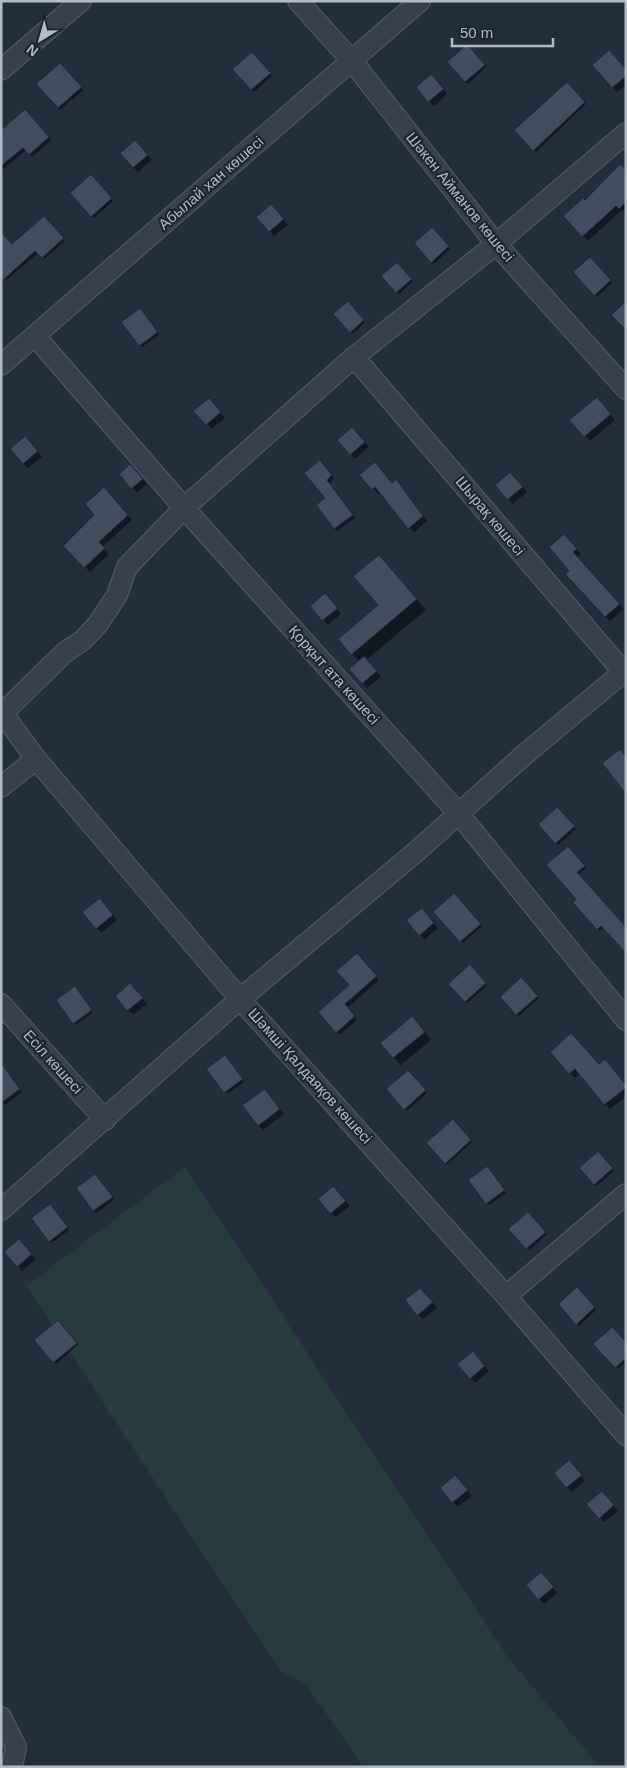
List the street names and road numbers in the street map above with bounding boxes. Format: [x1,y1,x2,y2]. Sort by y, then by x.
street label: Шәкен Айманов көшесі [403,129,518,265]
street label: Абылай хан көшесі [155,132,267,233]
street label: Шырақ көшесі [452,473,528,559]
street label: Қорқыт ата көшесі [286,622,383,728]
street label: Шәмші Қалдаяқов көшесі [245,1005,376,1147]
street label: Есіл көшесі [20,1026,86,1097]

